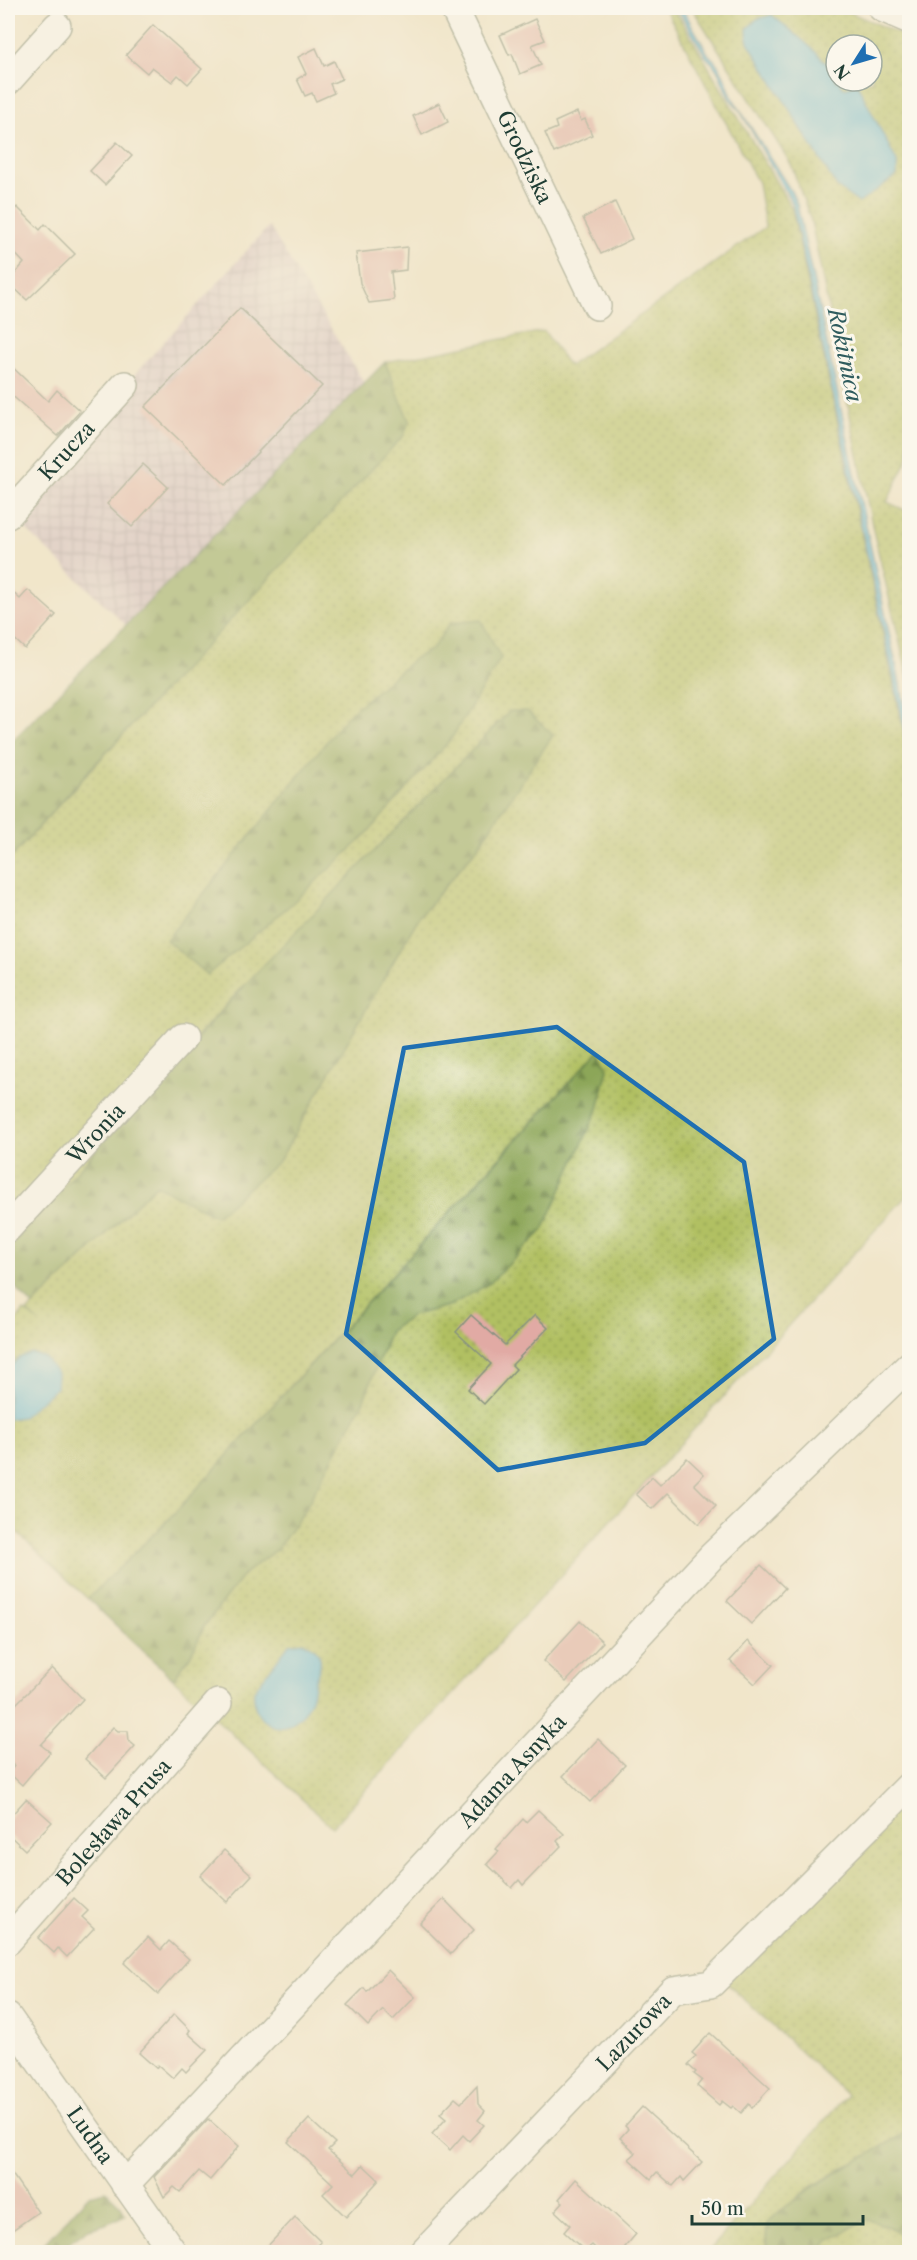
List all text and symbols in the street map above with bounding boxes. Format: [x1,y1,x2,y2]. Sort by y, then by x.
north arrow [824,33,884,93]
text: N [830,60,854,84]
street label: Grodziska [492,106,559,208]
water label: Rokitnica [821,304,868,404]
street label: Krucza [33,415,100,485]
street label: Wronia [61,1097,130,1169]
street label: Adama Asnyka [452,1708,571,1833]
street label: Bolesława Prusa [51,1753,176,1890]
street label: Lazurowa [591,1987,677,2076]
street label: Ludna [62,2102,120,2169]
scale bar [692,2188,863,2226]
text: 50 m [701,2198,744,2220]

